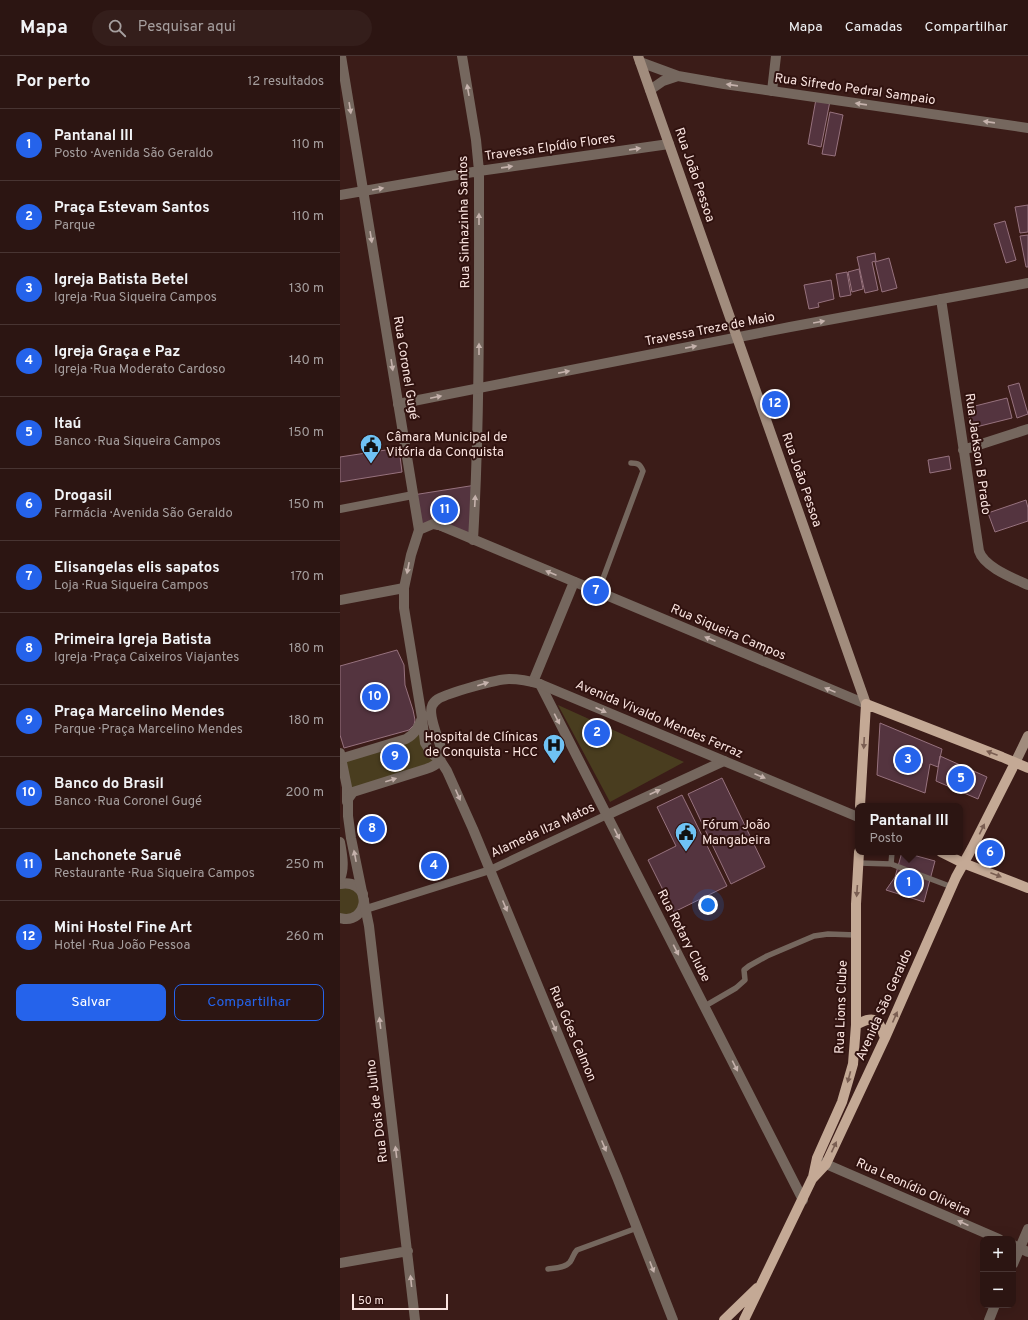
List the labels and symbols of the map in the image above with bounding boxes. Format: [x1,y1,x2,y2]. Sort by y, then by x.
street label: Rua Sifredo Pedral Sampaio [773,71,937,109]
one-way arrow [726,82,738,88]
one-way arrow [465,84,471,96]
one-way arrow [855,101,867,107]
one-way arrow [347,102,353,114]
one-way arrow [983,119,995,125]
street label: Rua João Pessoa [670,126,718,224]
street label: Travessa Elpídio Flores [484,131,616,165]
one-way arrow [629,146,641,152]
street label: Rua Sinhazinha Santos [456,155,474,289]
one-way arrow [501,164,513,170]
one-way arrow [372,185,385,191]
one-way arrow [476,212,482,225]
one-way arrow [368,231,374,243]
street label: Travessa Treze de Maio [644,310,776,350]
street label: Rua Coronel Gugé [389,315,421,421]
one-way arrow [813,319,825,325]
one-way arrow [476,342,482,355]
one-way arrow [685,343,697,349]
one-way arrow [389,359,395,371]
one-way arrow [558,368,570,374]
pin: 12 [762,389,788,419]
street label: Rua Jackson B Prado [961,392,993,516]
one-way arrow [430,394,442,400]
place label: Câmara Municipal de Vitória da Conquista [386,430,507,461]
street label: Rua João Pessoa [777,431,825,529]
public building icon: Câmara Municipal de Vitória da Conquista [358,432,384,465]
one-way arrow [472,494,478,507]
pin: 11 [432,495,458,525]
one-way arrow [405,562,411,574]
one-way arrow [546,570,557,576]
pin: 7 [583,576,609,606]
street label: Rua Siqueira Campos [668,601,788,665]
one-way arrow [703,636,715,642]
street label: Avenida Vivaldo Mendes Ferraz [573,677,745,763]
one-way arrow [477,681,489,687]
pin: 10 [362,682,388,712]
one-way arrow [823,686,835,692]
one-way arrow [596,707,607,713]
one-way arrow [554,713,560,725]
pin: 2 [584,718,610,748]
place label: Hospital de Clínicas de Conquista - HCC [425,730,538,761]
hospital icon: Hospital de Clínicas de Conquista - HCC [541,732,567,765]
one-way arrow [860,737,867,749]
pin: 9 [382,742,408,772]
pin: 3 [895,745,921,775]
one-way arrow [986,750,998,756]
pin: 5 [948,764,974,794]
one-way arrow [754,773,765,779]
one-way arrow [385,777,397,783]
one-way arrow [650,789,661,795]
one-way arrow [455,790,461,802]
street label: Alameda Ilza Matos [488,800,598,862]
pin: 8 [359,814,385,844]
place label: Fórum João Mangabeira [702,818,770,849]
public building icon: Fórum João Mangabeira [673,820,699,853]
one-way arrow [979,823,985,835]
one-way arrow [614,829,620,840]
pin: 6 [977,838,1003,868]
one-way arrow [351,850,357,862]
pin: 4 [421,851,447,881]
pin: 1 [896,868,922,898]
one-way arrow [990,873,1002,879]
one-way arrow [853,885,860,897]
street label: Rua Rotary Clube [653,887,713,985]
your location [698,895,718,915]
one-way arrow [502,900,508,912]
one-way arrow [673,944,679,956]
street label: Avenida São Geraldo [853,947,917,1063]
street label: Rua Lions Clube [832,960,852,1054]
street label: Rua Góes Calmon [545,984,599,1084]
one-way arrow [892,1011,898,1022]
one-way arrow [377,1017,384,1029]
one-way arrow [552,1020,558,1032]
street label: Rua Dois de Julho [364,1058,392,1164]
one-way arrow [732,1060,738,1072]
one-way arrow [846,1072,852,1084]
one-way arrow [602,1140,608,1152]
one-way arrow [831,1141,837,1153]
one-way arrow [392,1146,399,1158]
street label: Rua Leonídio Oliveira [853,1156,973,1220]
one-way arrow [956,1220,968,1226]
one-way arrow [650,1261,656,1273]
one-way arrow [408,1275,414,1287]
scale bar [352,1292,448,1311]

